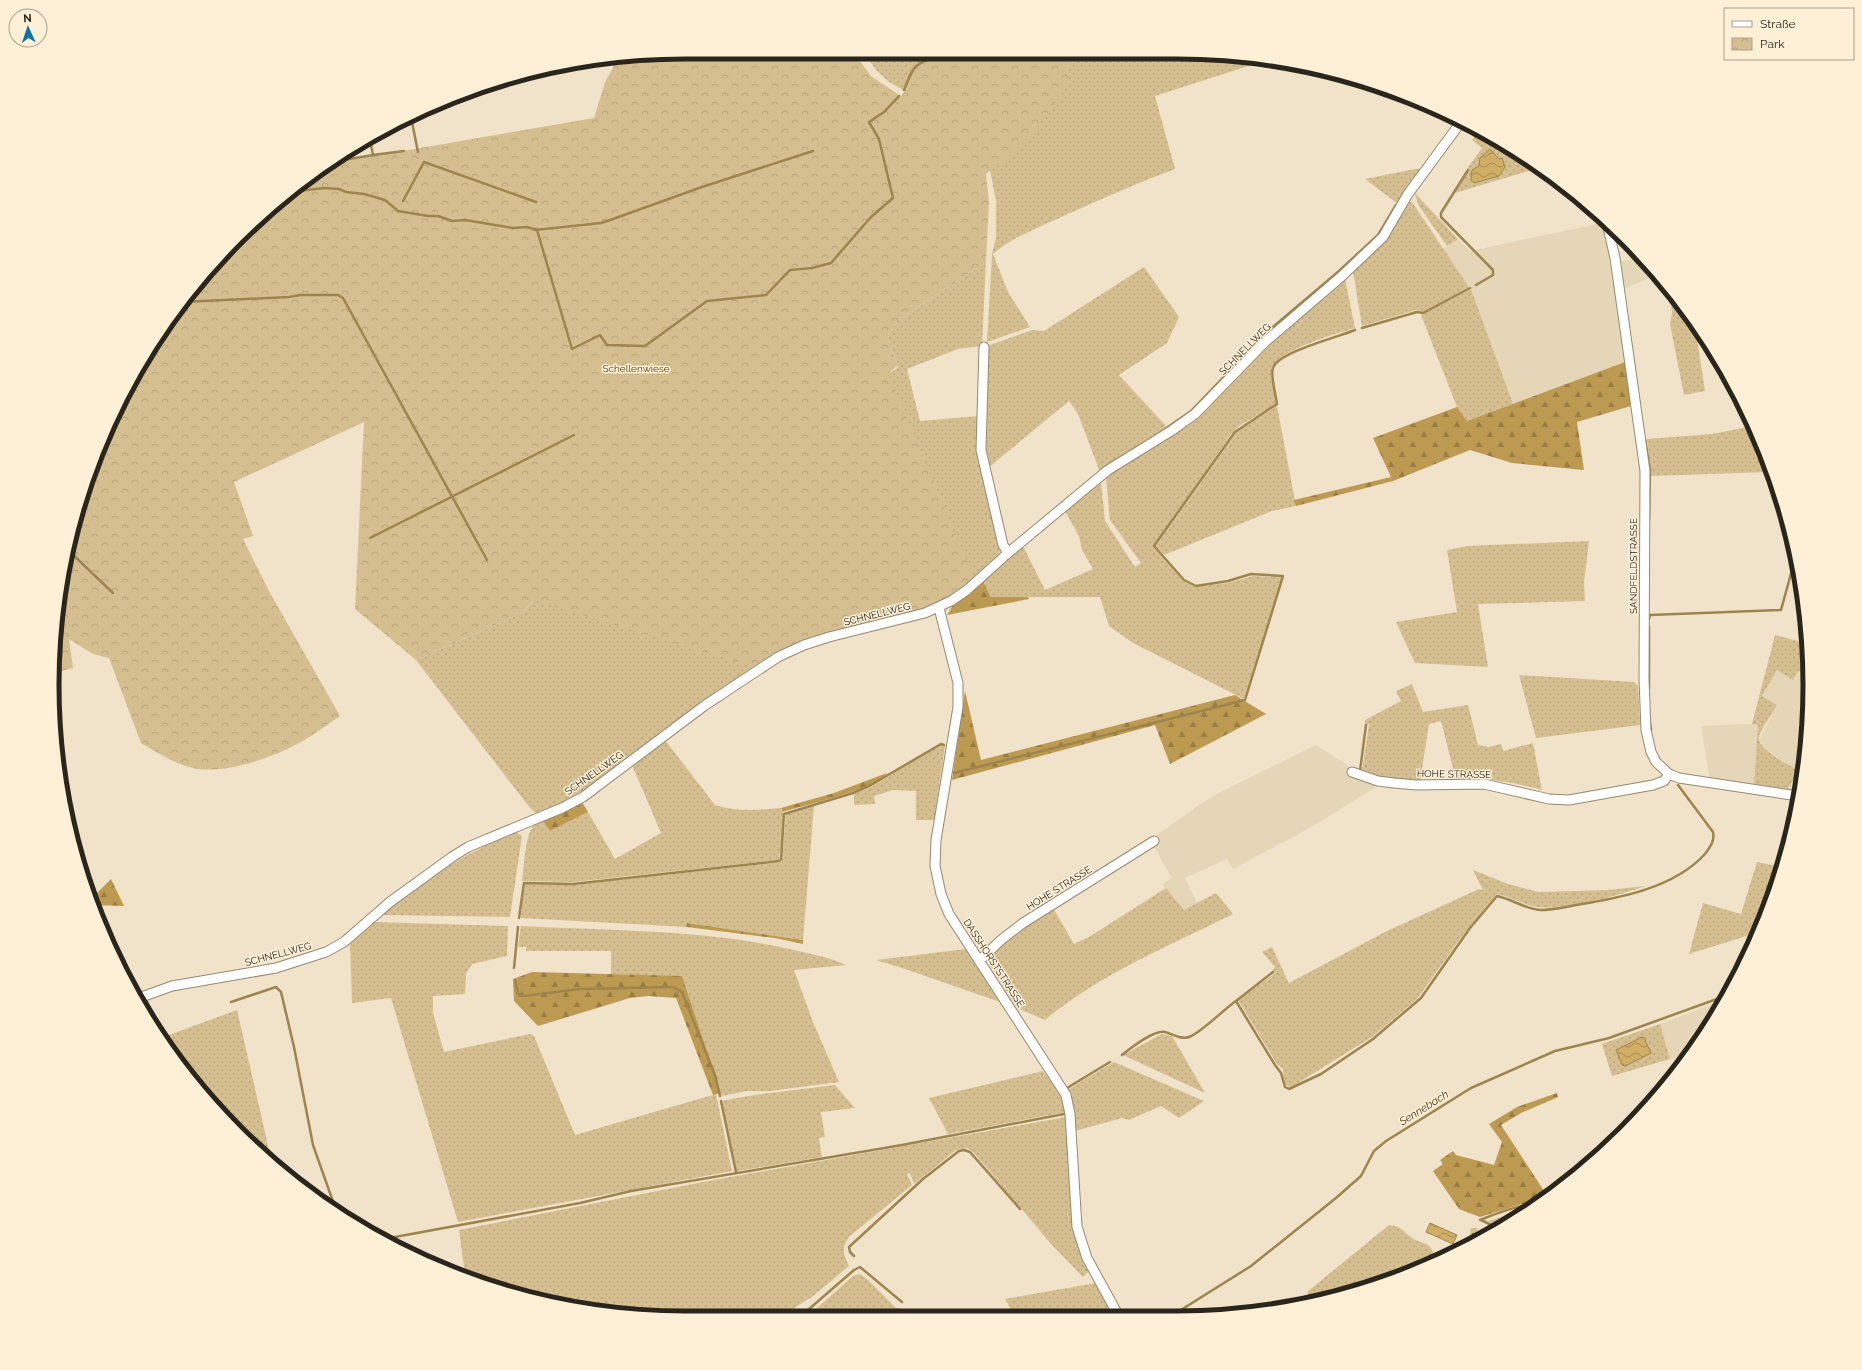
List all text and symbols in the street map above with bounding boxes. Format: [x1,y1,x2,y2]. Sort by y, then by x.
north arrow [8,8,48,48]
legend [1724,8,1854,60]
text: N [23,12,32,25]
text: Straße [1760,17,1796,31]
text: Park [1760,37,1785,51]
street label: SCHNELLWEG [1217,321,1273,377]
park label: Schellenwiese [602,363,670,374]
street label: SANDFELDSTRASSE [1628,518,1639,614]
street label: SCHNELLWEG [843,600,911,628]
street label: SCHNELLWEG [563,749,625,797]
street label: HOHE STRASSE [1417,768,1491,780]
street label: HOHE STRASSE [1025,864,1093,912]
street label: DASSHORSTSTRASSE [961,917,1027,1009]
street label: SCHNELLWEG [244,940,312,968]
water label: Sennebach [1396,1088,1451,1129]

